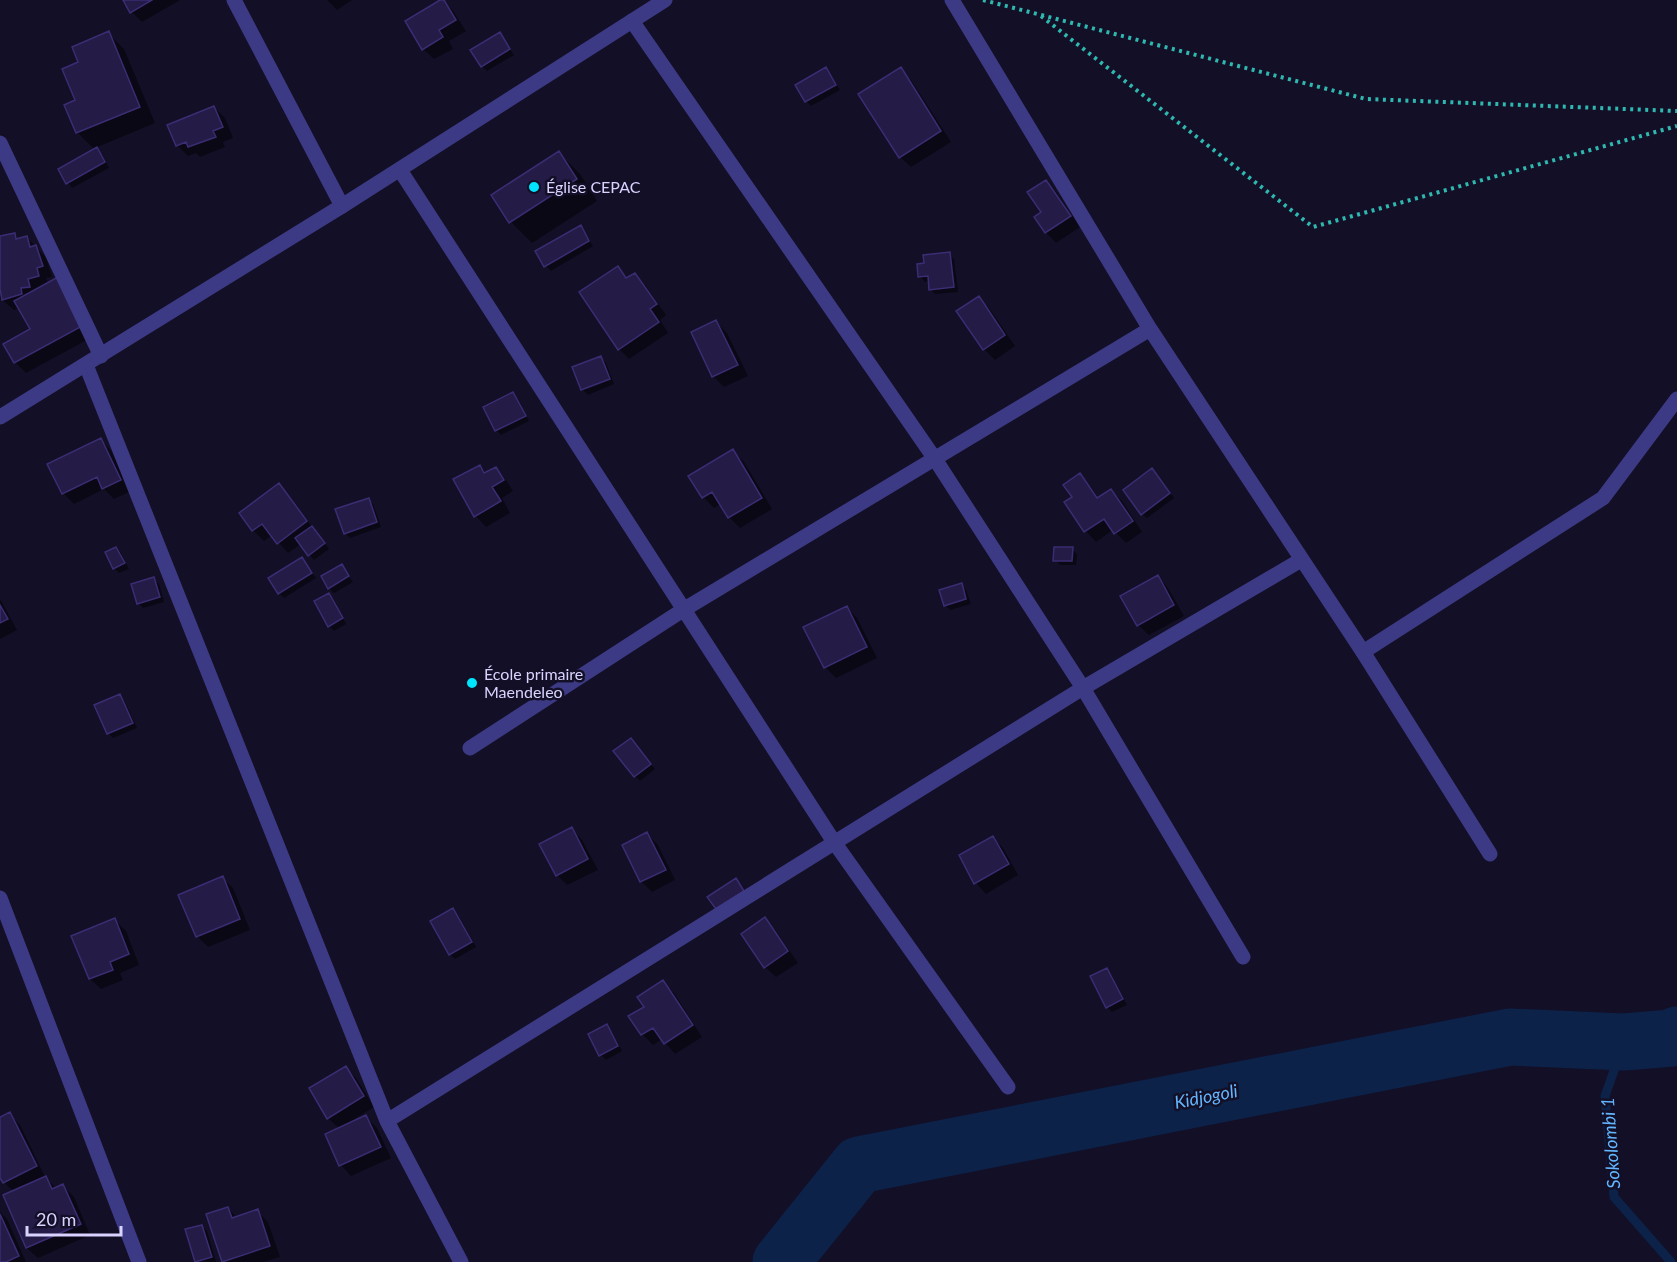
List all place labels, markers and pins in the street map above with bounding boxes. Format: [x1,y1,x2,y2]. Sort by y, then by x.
place label: Église CEPAC [546,177,641,196]
marker: Église CEPAC [527,180,541,194]
place label: École primaire Maendeleo [484,664,583,701]
marker: École primaire Maendeleo [465,676,479,690]

